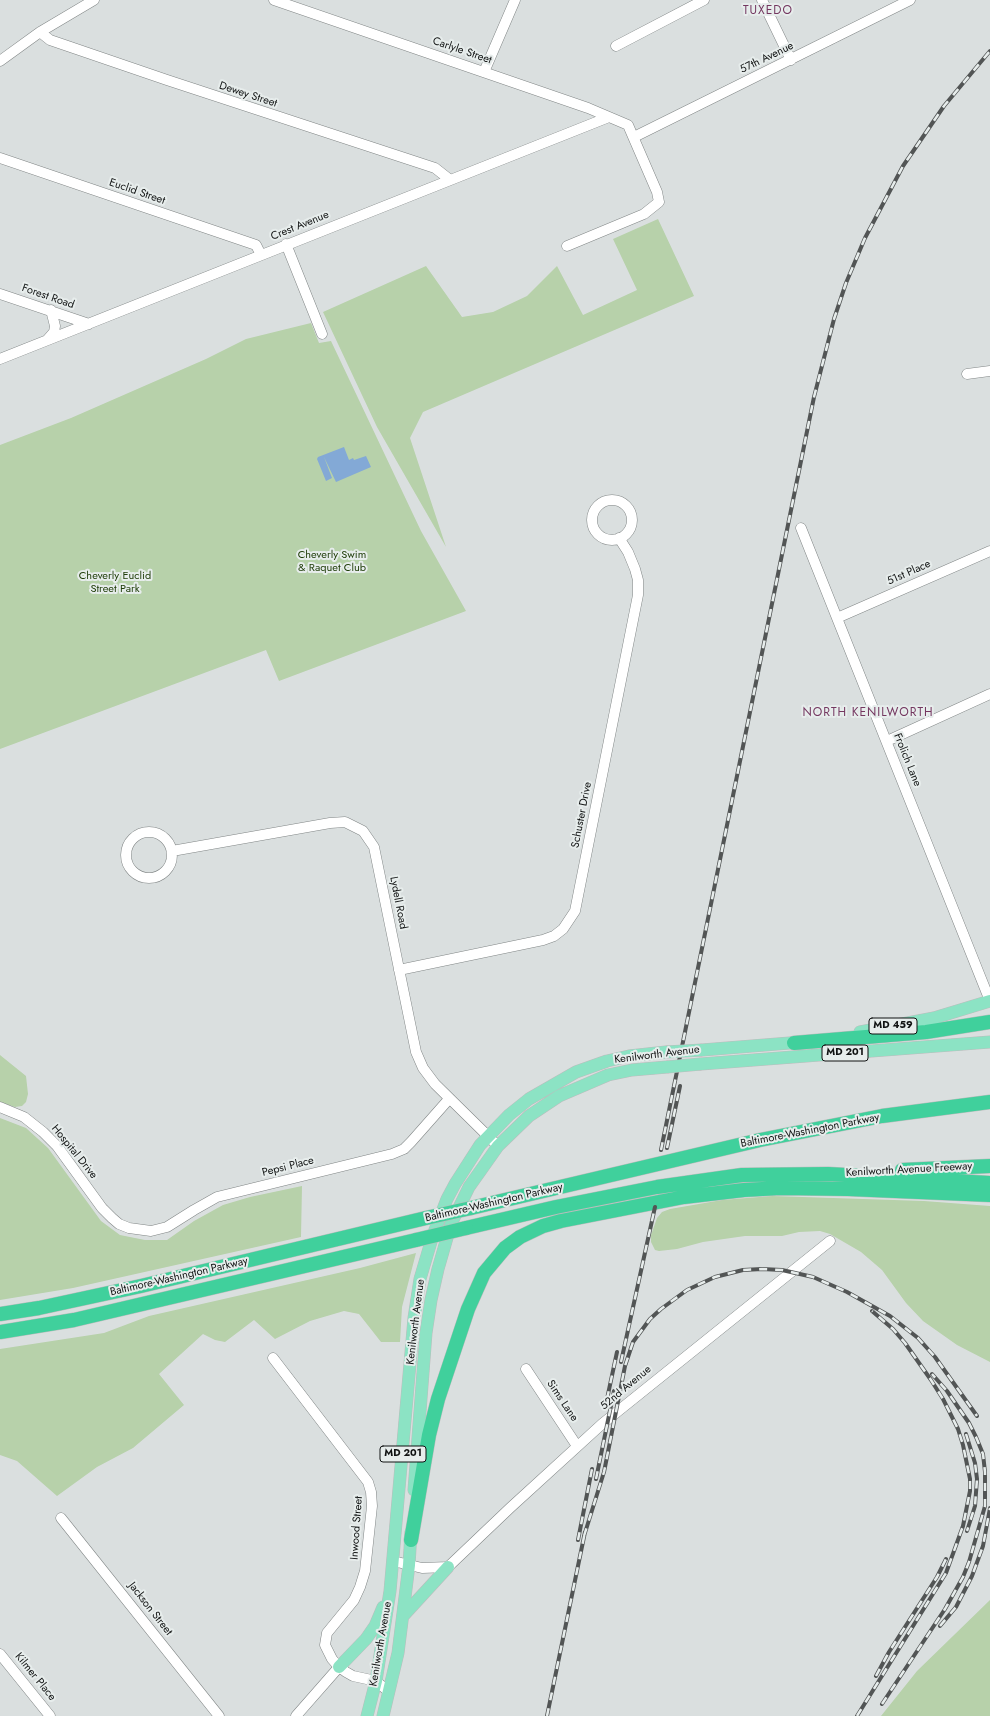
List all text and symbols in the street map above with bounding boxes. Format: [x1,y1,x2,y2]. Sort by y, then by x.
district label: TUXEDO [743,4,793,18]
street label: Carlyle Street [431,35,493,67]
street label: 57th Avenue [738,39,796,77]
street label: Dewey Street [217,79,279,111]
street label: Euclid Street [107,176,167,208]
street label: Crest Avenue [269,208,331,244]
street label: Forest Road [20,282,76,312]
park label: Cheverly Swim & Raquet Club [298,548,366,574]
street label: 51st Place [885,558,933,588]
park label: Cheverly Euclid Street Park [79,569,151,595]
district label: NORTH KENILWORTH [802,706,934,720]
street label: Frolich Lane [890,731,924,789]
street label: Schuster Drive [569,781,595,849]
street label: Lydell Road [386,876,410,930]
road number: MD 459 [869,1018,917,1034]
street label: Kenilworth Avenue [614,1043,700,1067]
road number: MD 201 [822,1045,868,1061]
street label: Baltimore-Washington Parkway [740,1111,880,1151]
street label: Hospital Drive [48,1122,100,1182]
street label: Pepsi Place [261,1154,315,1180]
street label: Kenilworth Avenue Freeway [845,1160,973,1180]
street label: Baltimore-Washington Parkway [424,1181,564,1225]
street label: Baltimore-Washington Parkway [109,1255,249,1299]
street label: Kenilworth Avenue [404,1279,428,1365]
street label: 52nd Avenue [598,1363,654,1413]
street label: Sims Lane [543,1378,581,1424]
road number: MD 201 [380,1446,426,1462]
street label: Inwood Street [348,1496,366,1560]
street label: Jackson Street [125,1580,175,1638]
street label: Kenilworth Avenue [367,1601,395,1687]
street label: Kilmer Place [12,1650,58,1704]

